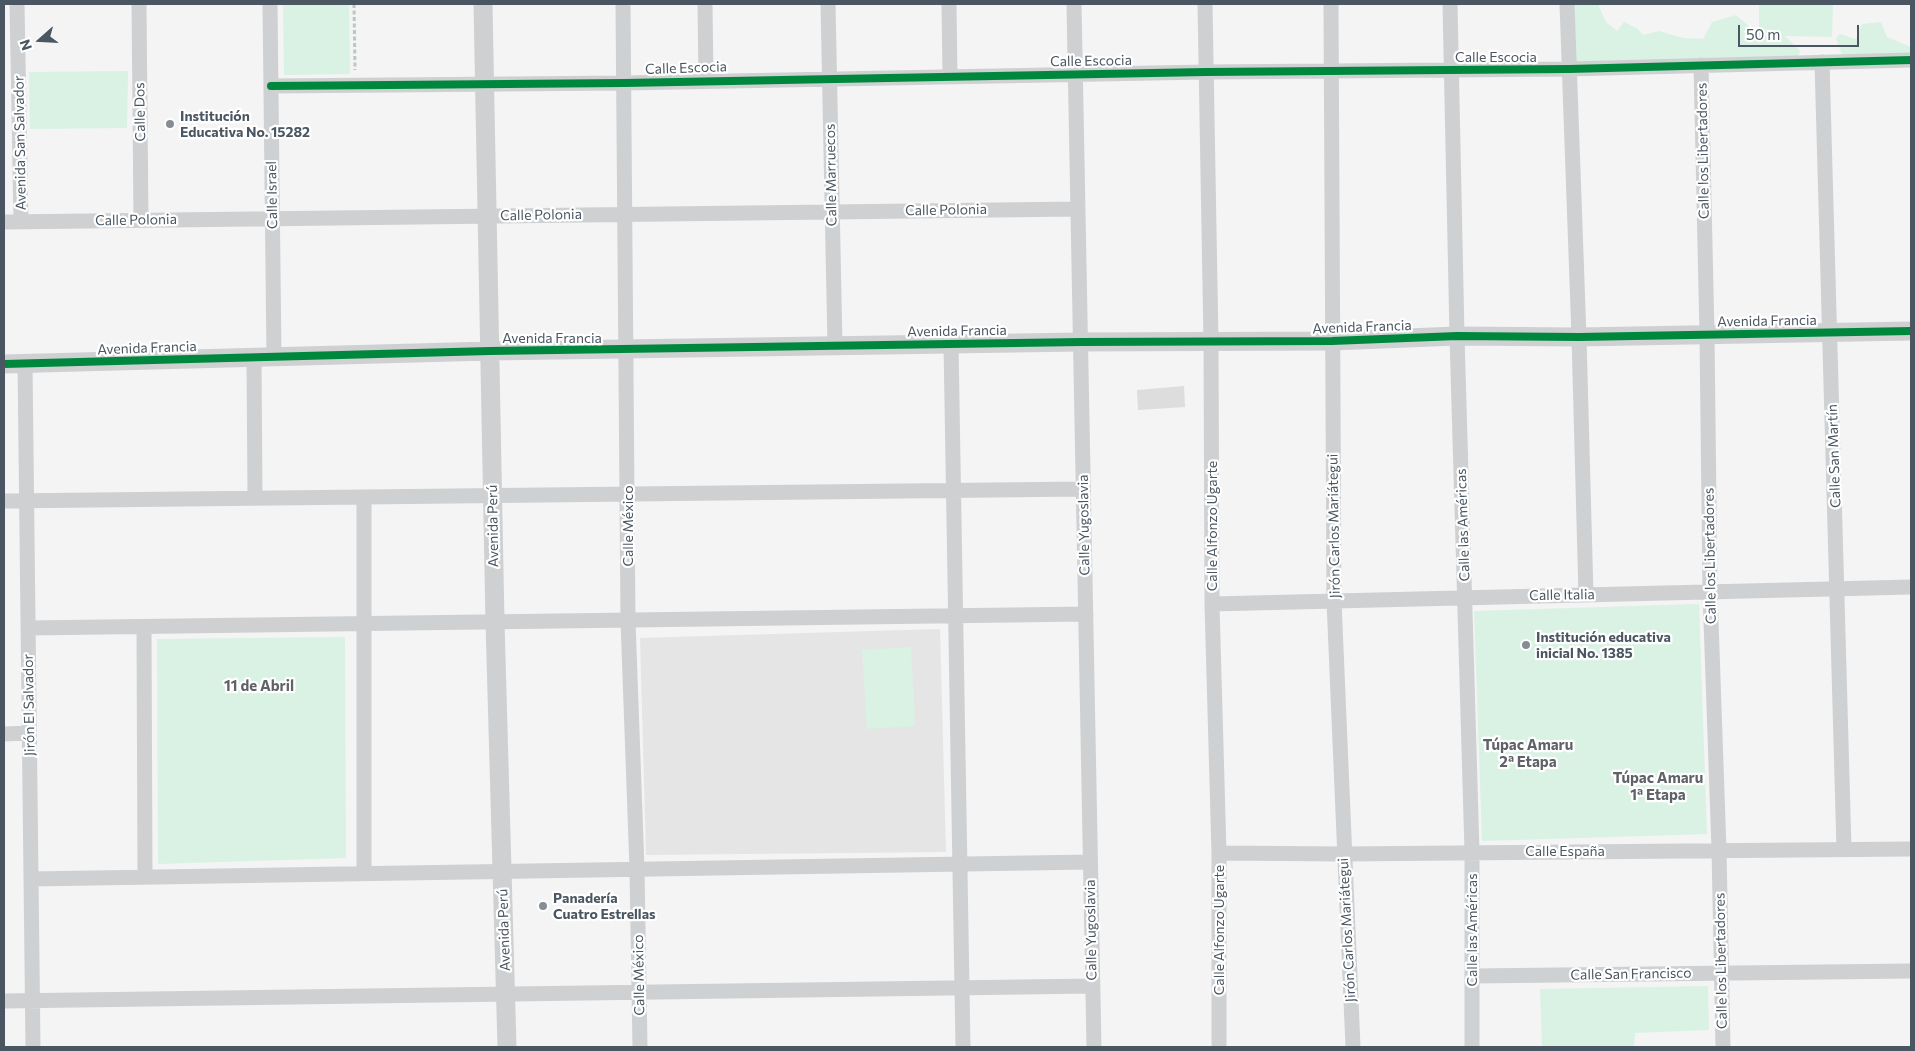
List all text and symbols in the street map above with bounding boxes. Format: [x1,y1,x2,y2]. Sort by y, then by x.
north arrow [15,15,65,65]
scale bar [1740,15,1861,47]
text: 50 m [1746,25,1780,43]
text: N [16,37,35,53]
street label: Calle Escocia [1455,49,1537,65]
street label: Calle Escocia [1050,52,1132,70]
street label: Calle Escocia [645,58,727,78]
street label: Avenida San Salvador [10,75,30,211]
street label: Calle Dos [131,82,149,142]
street label: Calle los Libertadores [1693,83,1713,219]
place label: Institución Educativa No. 15282 [180,108,310,140]
marker: Institución Educativa No. 15282 [164,118,176,130]
street label: Calle Marruecos [822,124,840,226]
street label: Calle Israel [263,161,281,229]
street label: Calle Polonia [905,201,987,219]
street label: Calle Polonia [500,206,582,224]
street label: Calle Polonia [95,211,177,229]
street label: Avenida Francia [1717,312,1817,330]
street label: Avenida Francia [1312,317,1412,337]
street label: Avenida Francia [907,322,1007,340]
street label: Avenida Francia [502,330,602,346]
street label: Avenida Francia [97,338,197,358]
street label: Calle San Martín [1824,404,1844,508]
street label: Jirón Carlos Mariátegui [1324,454,1344,598]
street label: Calle Alfonzo Ugarte [1204,461,1220,591]
street label: Calle las Américas [1453,468,1473,582]
street label: Calle Yugoslavia [1075,474,1093,576]
street label: Avenida Perú [484,485,502,567]
street label: Calle México [620,485,636,567]
street label: Calle los Libertadores [1700,488,1720,624]
street label: Calle Italia [1529,586,1595,604]
place label: Institución educativa inicial No. 1385 [1536,629,1671,662]
marker: Institución educativa inicial No. 1385 [1520,639,1532,651]
street label: Jirón El Salvador [20,654,38,756]
district label: 11 de Abril [224,677,294,695]
district label: Túpac Amaru 2ª Etapa [1483,736,1573,771]
district label: Túpac Amaru 1ª Etapa [1613,769,1703,804]
street label: Calle España [1525,843,1605,859]
street label: Jirón Carlos Mariátegui [1335,857,1359,1003]
street label: Calle Alfonzo Ugarte [1211,865,1227,995]
street label: Calle las Américas [1464,873,1480,987]
street label: Calle Yugoslavia [1082,879,1100,981]
street label: Avenida Perú [494,888,514,972]
place label: Panadería Cuatro Estrellas [553,890,656,922]
street label: Calle los Libertadores [1711,893,1731,1029]
marker: Panadería Cuatro Estrellas [537,900,549,912]
street label: Calle México [630,934,648,1016]
street label: Calle San Francisco [1570,965,1692,983]

